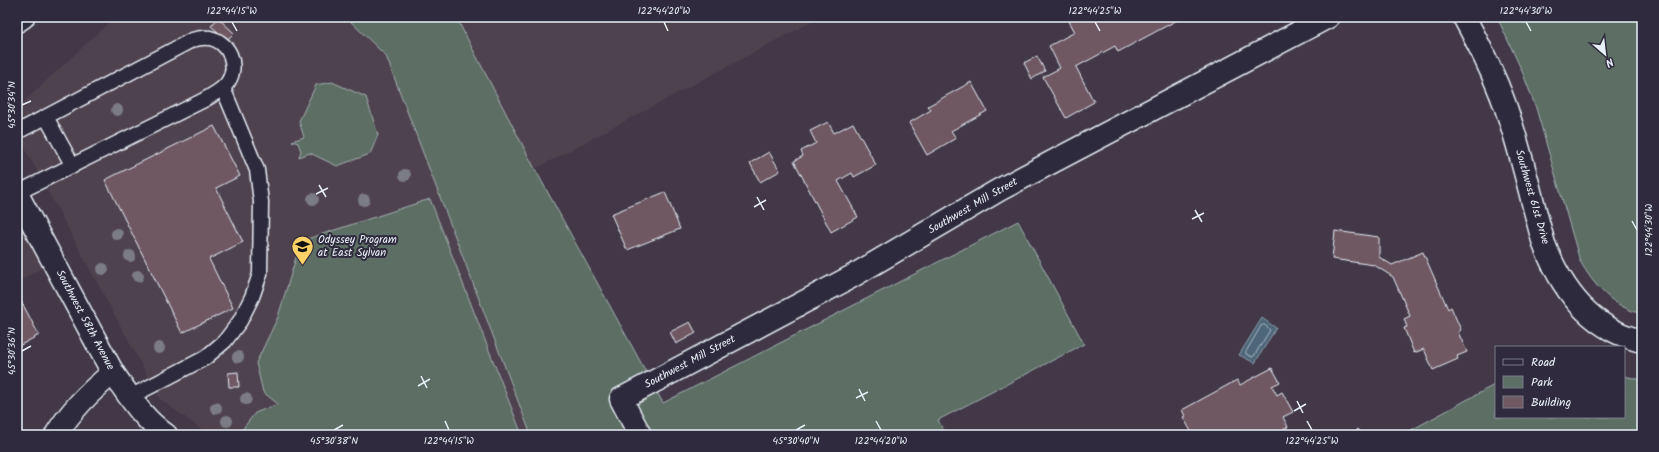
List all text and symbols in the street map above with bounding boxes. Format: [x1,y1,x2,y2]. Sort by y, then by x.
text: 122°44'15"W [207,3,257,19]
text: 122°44'20"W [638,3,690,19]
text: 122°44'25"W [1069,3,1122,19]
text: 122°44'30"W [1500,3,1552,19]
north arrow [1585,34,1625,74]
text: N [1602,52,1617,72]
text: 45°30'34"N [4,81,20,129]
street label: Southwest 61st Drive [1510,147,1554,247]
street label: Southwest Mill Street [925,173,1022,239]
text: 122°44'30"W [1641,204,1657,256]
place label: Odyssey Program at East Sylvan [318,231,397,262]
school or university icon: Odyssey Program at East Sylvan [290,233,316,266]
street label: Southwest 58th Avenue [51,267,119,373]
text: 45°30'36"N [4,327,20,375]
street label: Southwest Mill Street [641,330,739,394]
legend [1495,346,1625,418]
text: Road [1531,353,1556,372]
text: Park [1531,373,1553,392]
text: Building [1531,393,1571,412]
text: 45°30'38"N [310,433,358,449]
text: 122°44'15"W [424,433,474,449]
text: 45°30'40"N [772,433,820,449]
text: 122°44'20"W [855,433,907,449]
text: 122°44'25"W [1286,433,1339,449]

